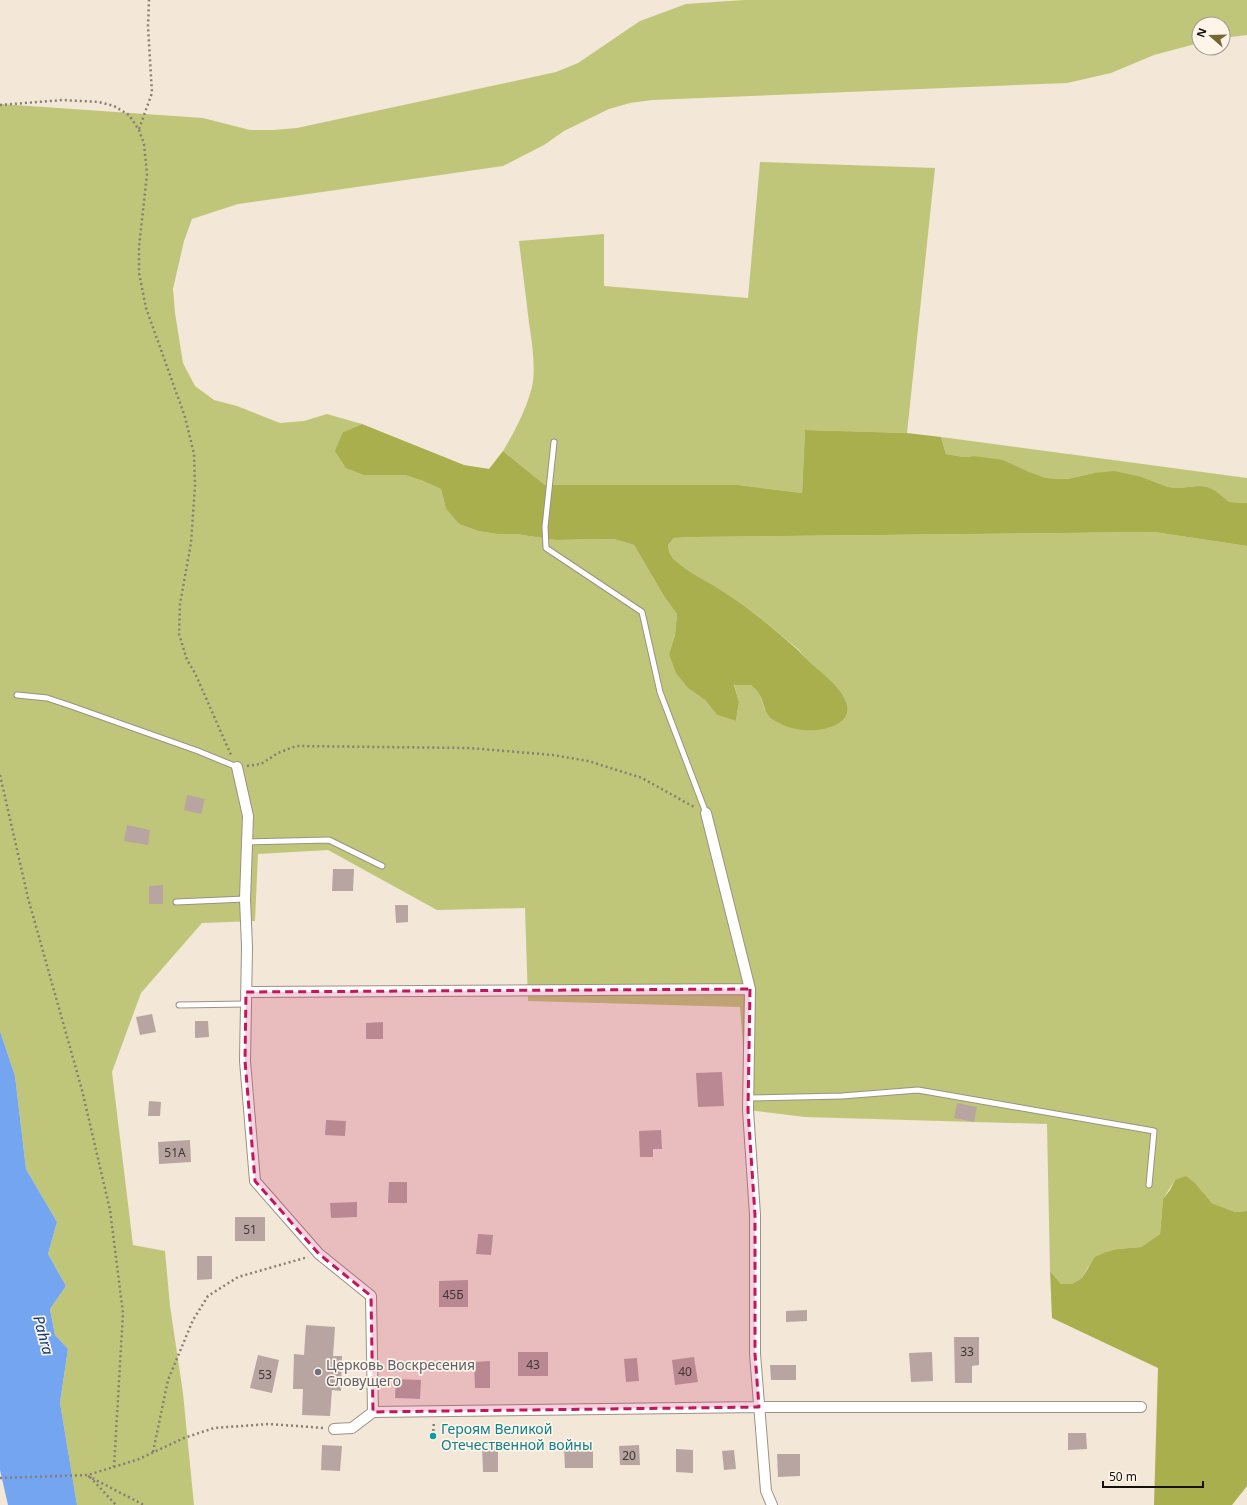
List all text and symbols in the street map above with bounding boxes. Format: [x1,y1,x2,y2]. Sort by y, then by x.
north arrow [1191,16,1231,56]
text: N [1193,26,1210,39]
house number: 51А [164,1144,186,1161]
house number: 51 [243,1221,257,1238]
house number: 45Б [442,1286,464,1303]
water label: Pahra [29,1313,59,1357]
house number: 33 [960,1343,974,1360]
place label: Церковь Воскресения Словущего [326,1355,475,1390]
house number: 43 [526,1356,540,1373]
house number: 40 [678,1363,692,1380]
house number: 53 [258,1366,272,1383]
marker: Церковь Воскресения Словущего [313,1367,323,1377]
place label: Героям Великой Отечественной войны [441,1419,593,1454]
marker: Героям Великой Отечественной войны [428,1431,438,1441]
house number: 20 [622,1447,636,1464]
scale bar [1103,1463,1203,1489]
text: 50 m [1109,1468,1137,1485]

